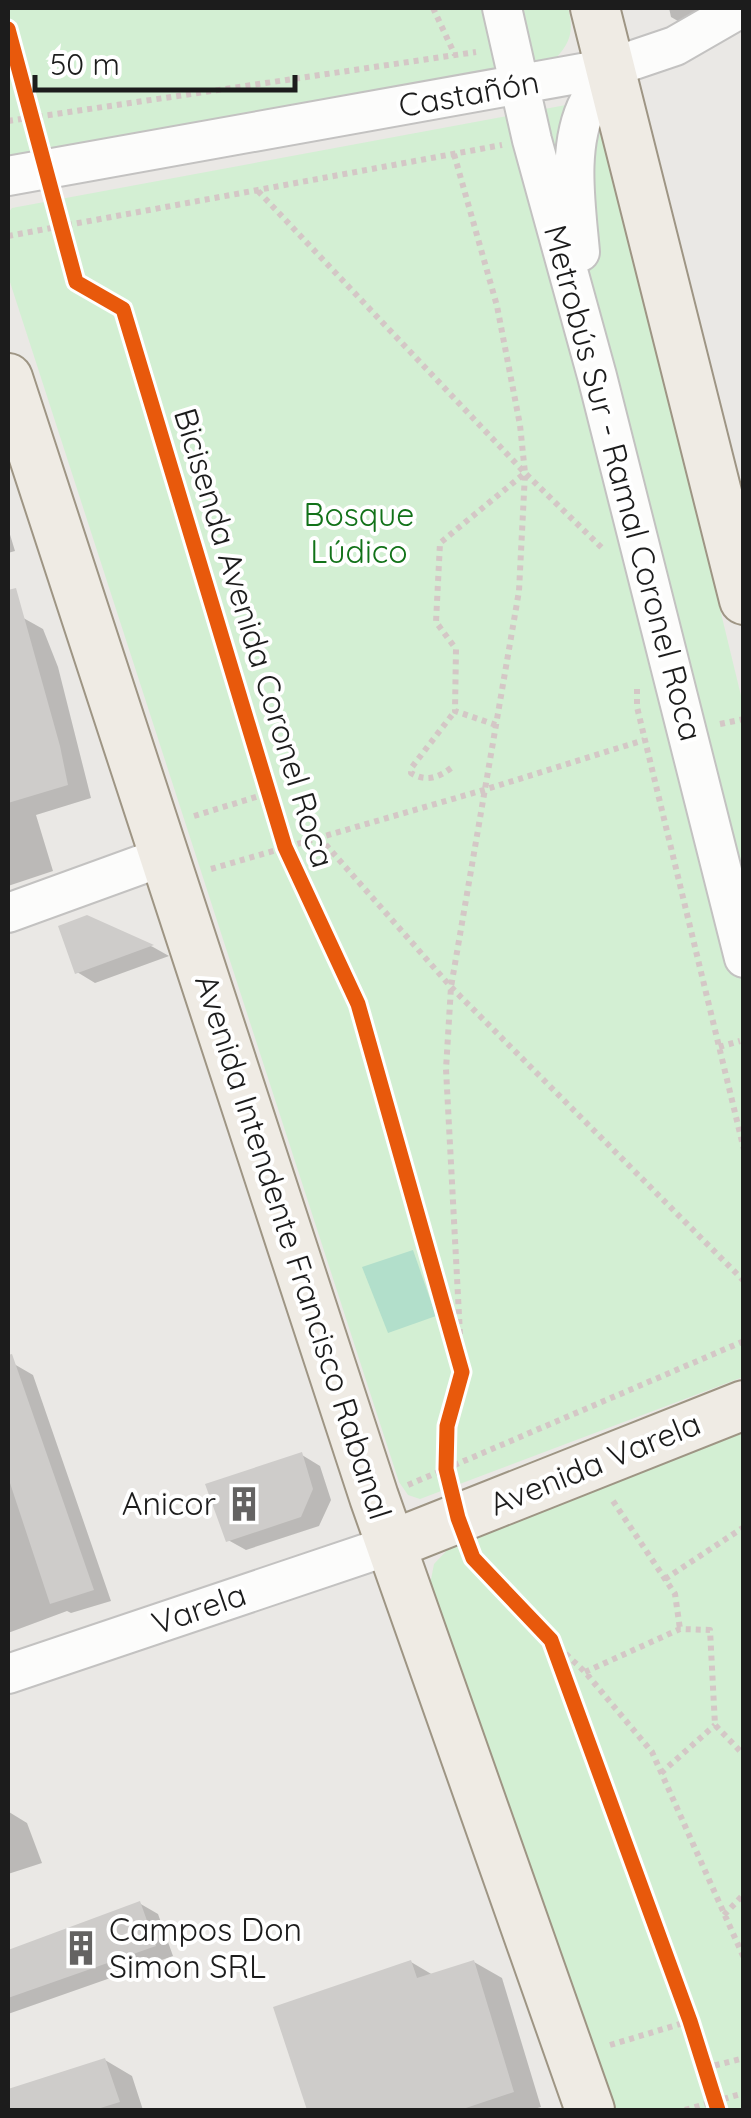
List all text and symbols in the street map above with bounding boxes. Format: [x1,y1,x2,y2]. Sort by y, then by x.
scale bar [35,30,295,92]
text: 50 m [50,45,120,83]
street label: Castañón [396,61,542,125]
street label: Metrobús Sur - Ramal Coronel Roca [536,221,712,745]
street label: Bicisenda Avenida Coronel Roca [166,403,344,872]
park label: Bosque Lúdico [304,494,414,571]
street label: Avenida Intendente Francisco Rabanal [187,969,401,1524]
street label: Avenida Varela [483,1403,706,1524]
place label: Anicor [122,1483,216,1523]
building icon: Anicor [225,1485,263,1523]
street label: Varela [146,1573,251,1643]
place label: Campos Don Simon SRL [109,1909,302,1986]
building icon: Campos Don Simon SRL [62,1929,100,1967]

